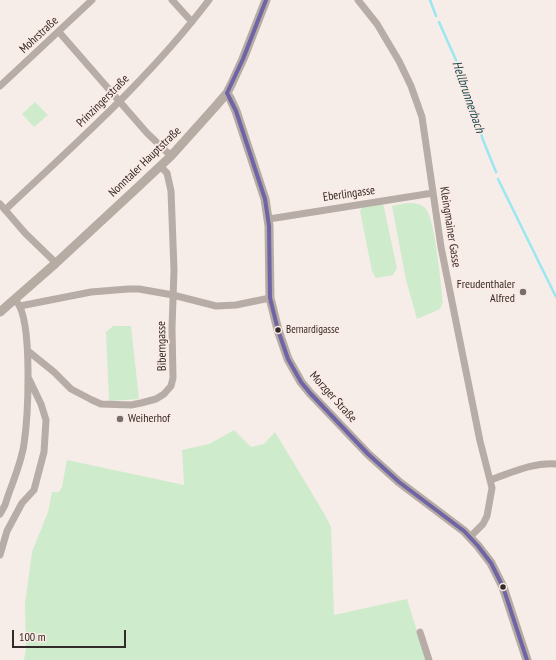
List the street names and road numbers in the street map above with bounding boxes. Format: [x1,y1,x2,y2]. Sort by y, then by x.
street label: Mohrstraße [17,13,61,57]
street label: Prinzingerstraße [74,72,132,130]
street label: Nonntaler Hauptstraße [106,124,184,200]
street label: Eberlingasse [322,183,376,205]
street label: Kleingmainer Gasse [436,185,464,269]
street label: Biberngasse [154,321,170,371]
street label: Morzger Straße [306,369,360,425]

